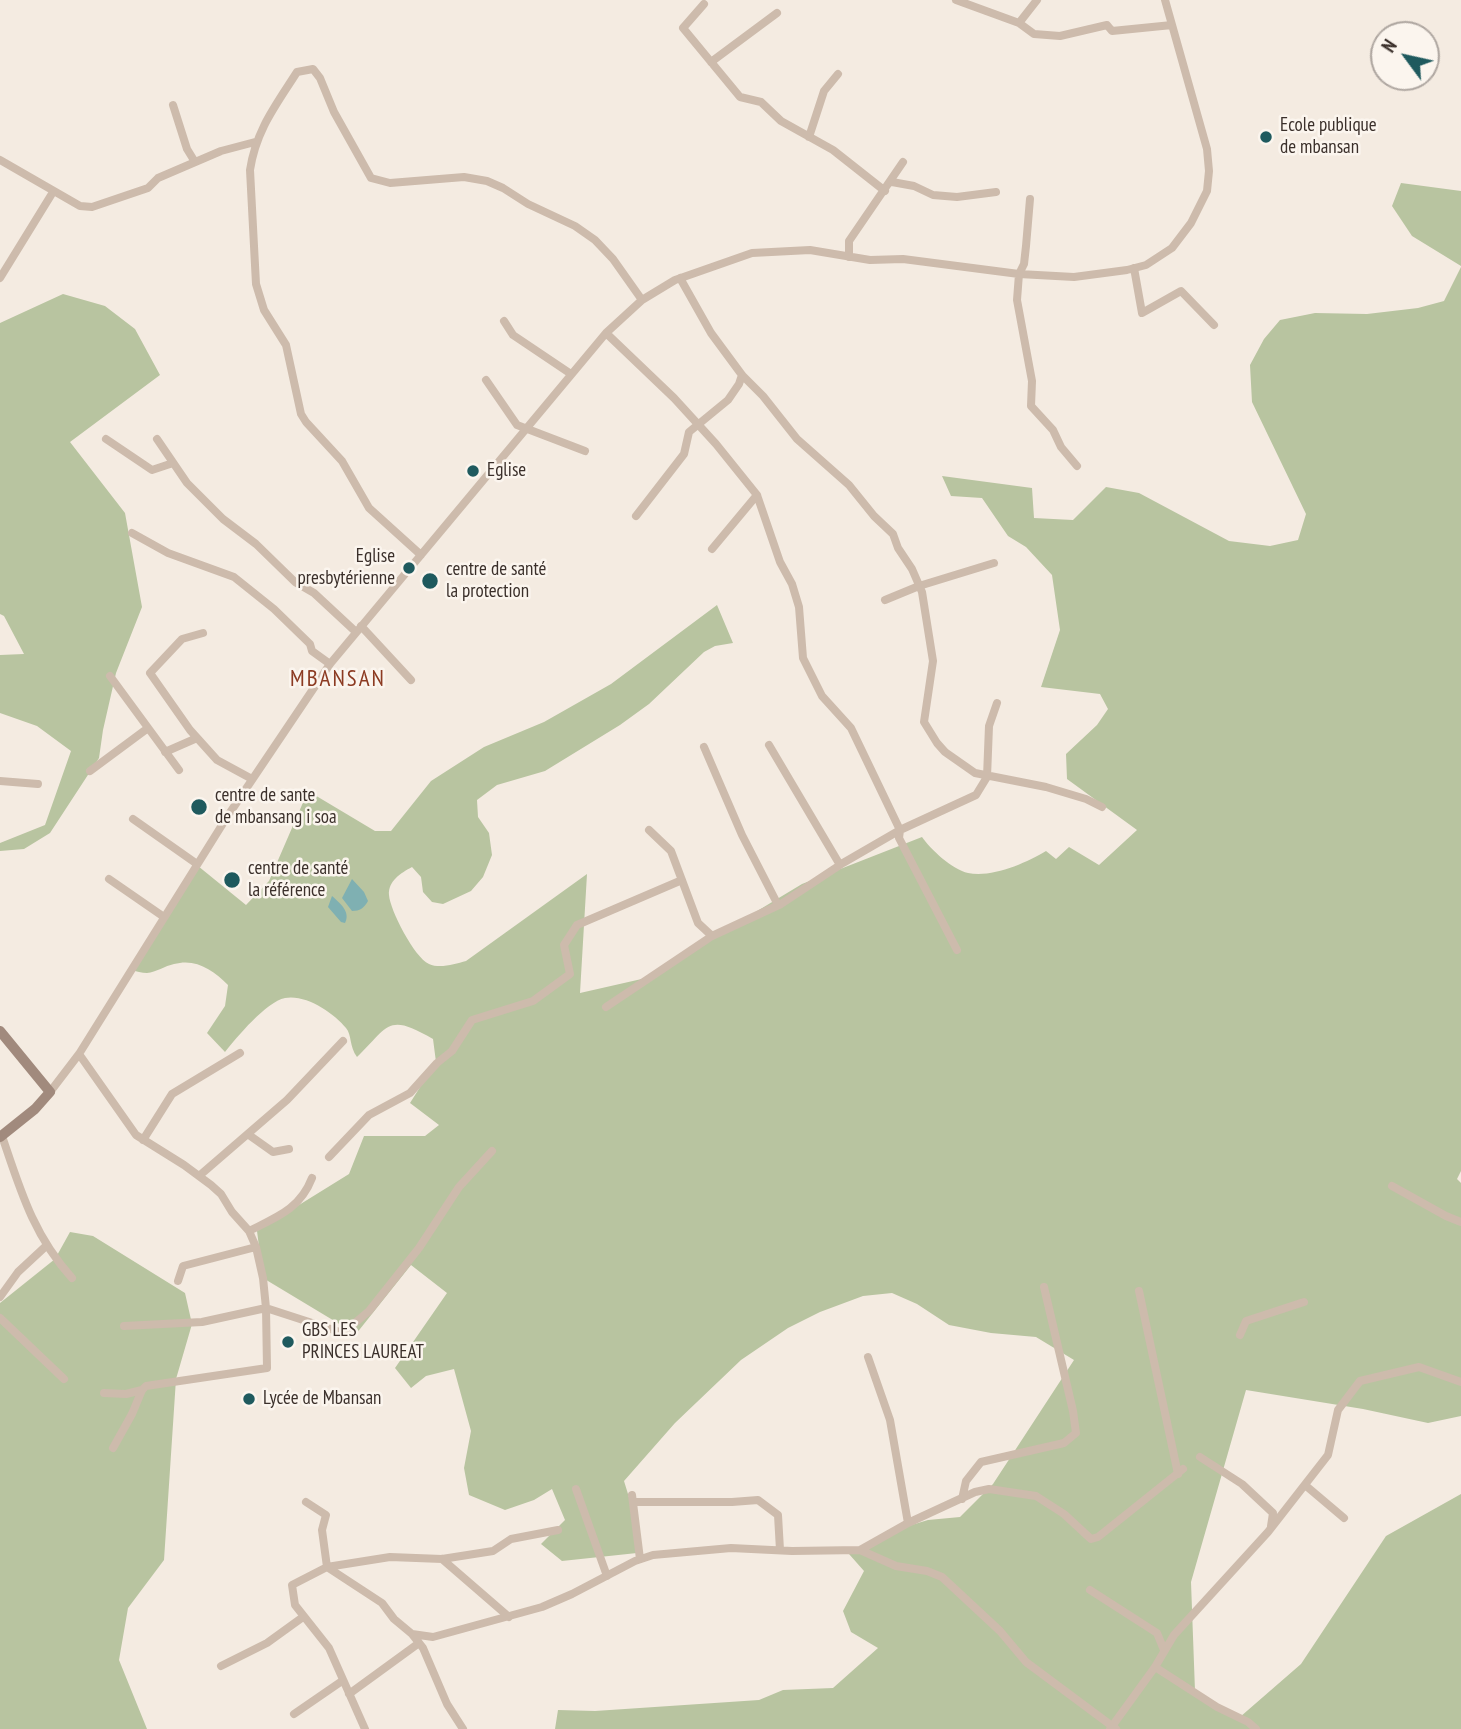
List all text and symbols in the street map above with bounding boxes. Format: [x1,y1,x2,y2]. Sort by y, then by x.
north arrow [1370,21,1440,91]
text: N [1376,35,1402,56]
place label: Ecole publique de mbansan [1280,115,1377,159]
marker: Ecole publique de mbansan [1258,129,1274,145]
place label: Eglise [487,460,526,482]
marker: Eglise [465,463,481,479]
place label: Eglise presbytérienne [297,546,395,590]
place label: centre de santé la protection [446,559,546,603]
marker: Eglise presbytérienne [401,560,417,576]
marker: centre de santé la protection [420,571,440,591]
district label: MBANSAN [291,665,385,693]
place label: centre de sante de mbansang i soa [215,785,337,829]
marker: centre de sante de mbansang i soa [189,797,209,817]
place label: centre de santé la référence [248,858,348,902]
marker: centre de santé la référence [222,870,242,890]
place label: GBS LES PRINCES LAUREAT [302,1320,424,1364]
marker: GBS LES PRINCES LAUREAT [280,1334,296,1350]
place label: Lycée de Mbansan [263,1388,381,1410]
marker: Lycée de Mbansan [241,1391,257,1407]

